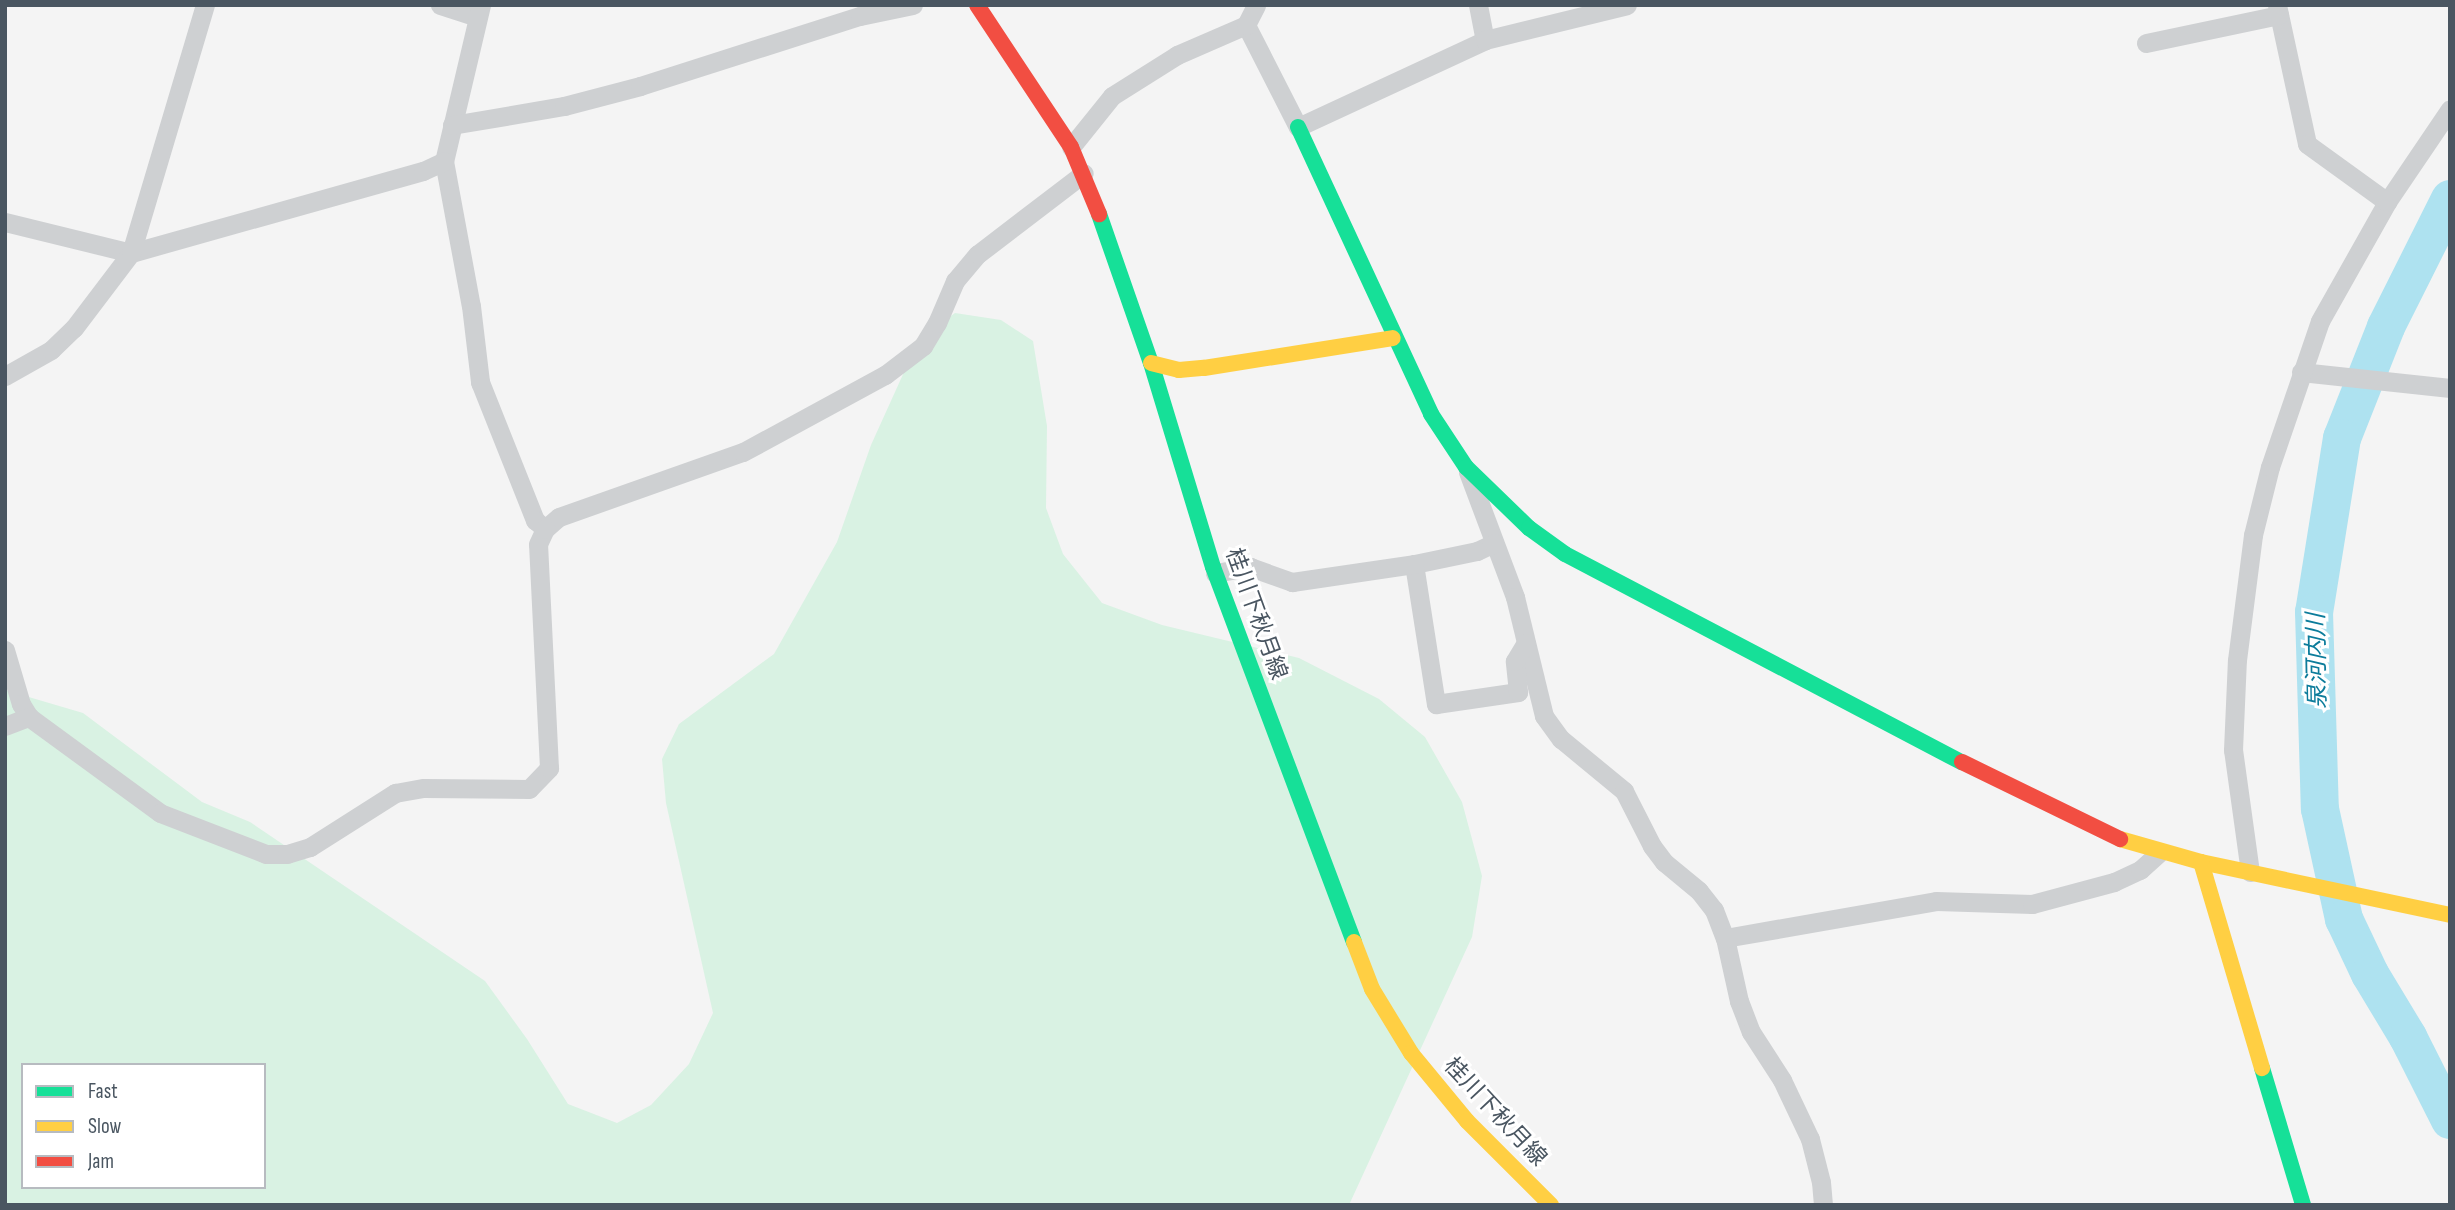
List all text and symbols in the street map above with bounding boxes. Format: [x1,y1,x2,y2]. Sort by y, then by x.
street label: 桂川下秋月線 [1219,544,1293,684]
water label: 泉河内川 [2302,613,2332,709]
street label: 桂川下秋月線 [1438,1052,1552,1172]
legend [21,1063,266,1189]
text: Fast [88,1079,118,1104]
text: Slow [88,1114,121,1139]
text: Jam [88,1149,114,1174]

